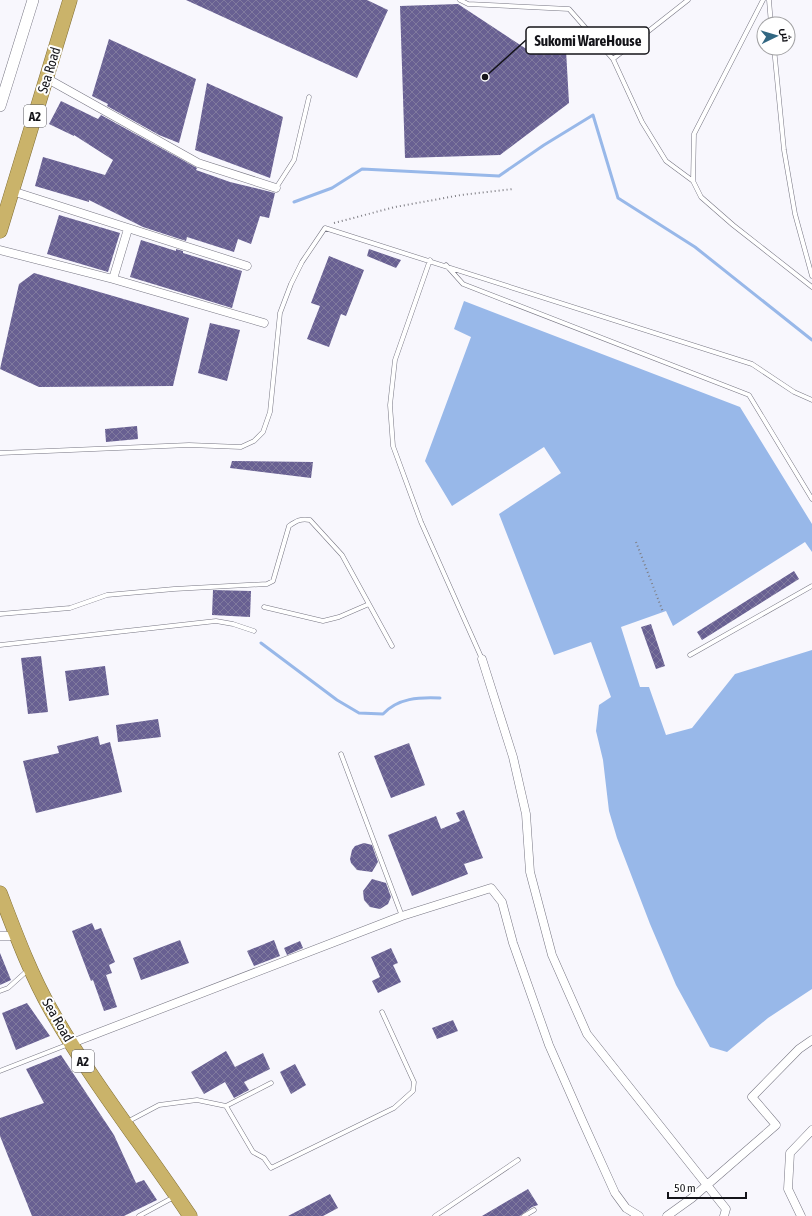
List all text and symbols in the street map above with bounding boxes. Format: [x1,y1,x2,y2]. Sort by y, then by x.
north arrow [756,16,796,56]
callout: Sukomi WareHouse [526,27,649,54]
text: ش [778,28,793,43]
text: Sukomi WareHouse [535,32,642,49]
street label: Sea Road [34,45,64,95]
road number: A2 [24,105,46,127]
street label: Sea Road [39,995,77,1045]
road number: A2 [72,1050,94,1072]
scale bar [668,1174,746,1200]
text: 50 m [674,1181,696,1195]

